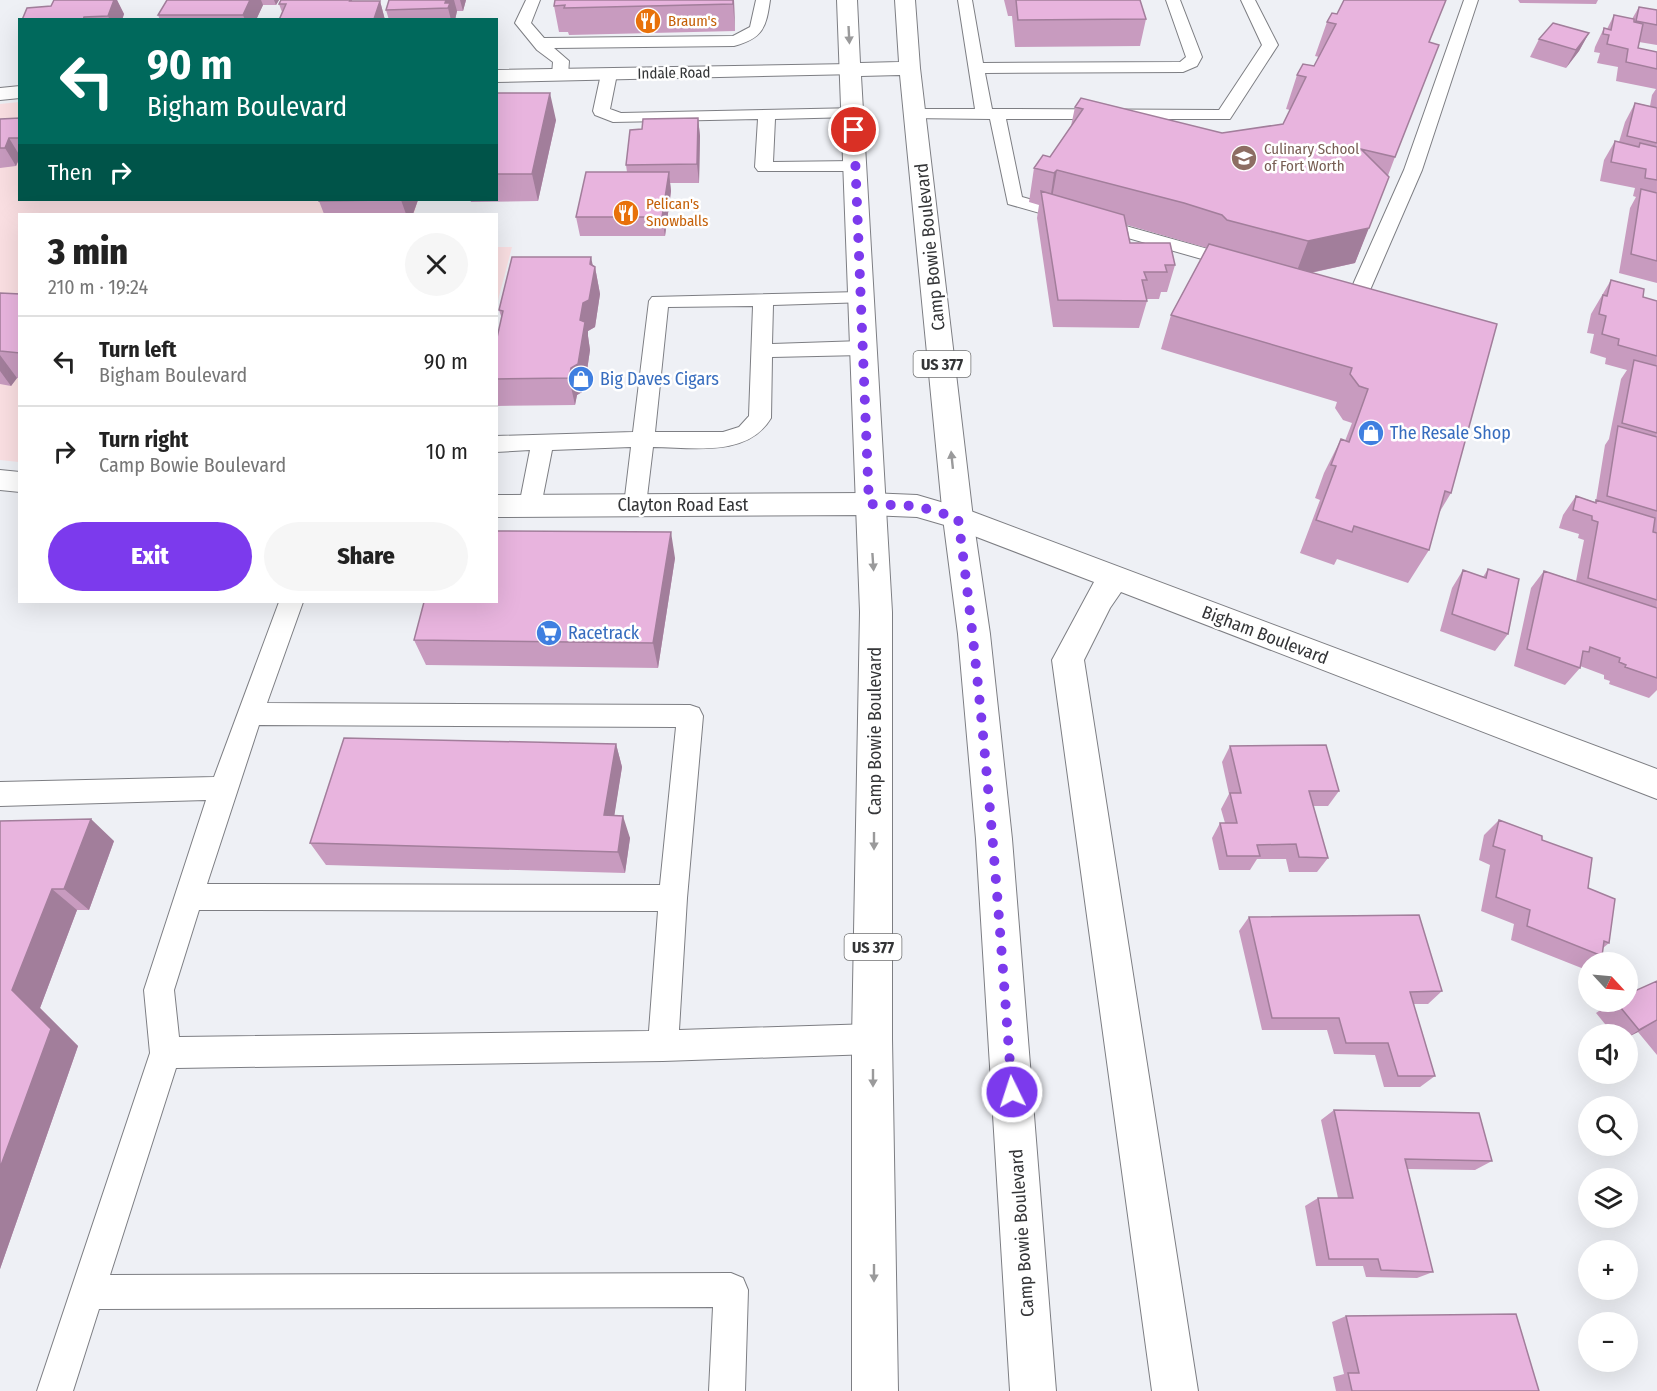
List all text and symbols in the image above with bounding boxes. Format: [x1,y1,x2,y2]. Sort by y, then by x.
restaurant icon: Braum's [633,6,663,36]
place label: Braum's [668,12,717,30]
one-way arrow [844,25,853,44]
text: 90 m [147,40,232,90]
icon: left [48,42,126,120]
street label: Indale Road [637,63,711,83]
text: Bigham Boulevard [147,91,347,123]
pin [828,104,879,155]
icon: arrive [837,113,870,146]
place label: Culinary School of Fort Worth [1264,140,1359,175]
school or university icon: Culinary School of Fort Worth [1229,143,1259,173]
icon: right [104,156,137,189]
text: Then [48,159,92,186]
street label: Camp Bowie Boulevard [910,162,950,332]
place label: Pelican's Snowballs [646,195,708,230]
restaurant icon: Pelican's Snowballs [611,198,641,228]
text: 3 min [48,230,128,274]
button: close [405,233,468,296]
text: 210 m · 19:24 [48,275,148,299]
text: Turn left [99,336,177,363]
icon: left [48,345,81,378]
text: 90 m [424,348,468,375]
road number: US 377 [914,351,970,377]
text: Bigham Boulevard [99,363,247,387]
shop icon: Big Daves Cigars [566,364,596,394]
place label: Big Daves Cigars [600,368,719,390]
shop icon: The Resale Shop [1356,418,1386,448]
place label: The Resale Shop [1390,422,1511,444]
text: Turn right [99,426,188,453]
icon: right [48,435,81,468]
text: 10 m [426,438,468,465]
one-way arrow [947,451,957,470]
text: Camp Bowie Boulevard [99,453,286,477]
street label: Clayton Road East [617,494,749,516]
button: Exit [48,522,252,591]
button: Share [264,522,468,591]
one-way arrow [868,553,878,572]
street label: Bigham Boulevard [1199,601,1331,669]
supermarket icon: Racetrack [534,618,564,648]
place label: Racetrack [568,622,640,644]
street label: Camp Bowie Boulevard [864,647,886,815]
one-way arrow [869,832,879,851]
road number: US 377 [844,934,902,960]
north arrow [1578,952,1638,1012]
map controls [1578,952,1638,1372]
button: sound [1578,1024,1638,1084]
position arrow [980,1060,1044,1124]
one-way arrow [868,1069,878,1088]
button: search [1578,1096,1638,1156]
street label: Camp Bowie Boulevard [1005,1148,1039,1318]
button: layers [1578,1168,1638,1228]
button: + [1578,1240,1638,1300]
one-way arrow [869,1264,879,1283]
button: − [1578,1312,1638,1372]

